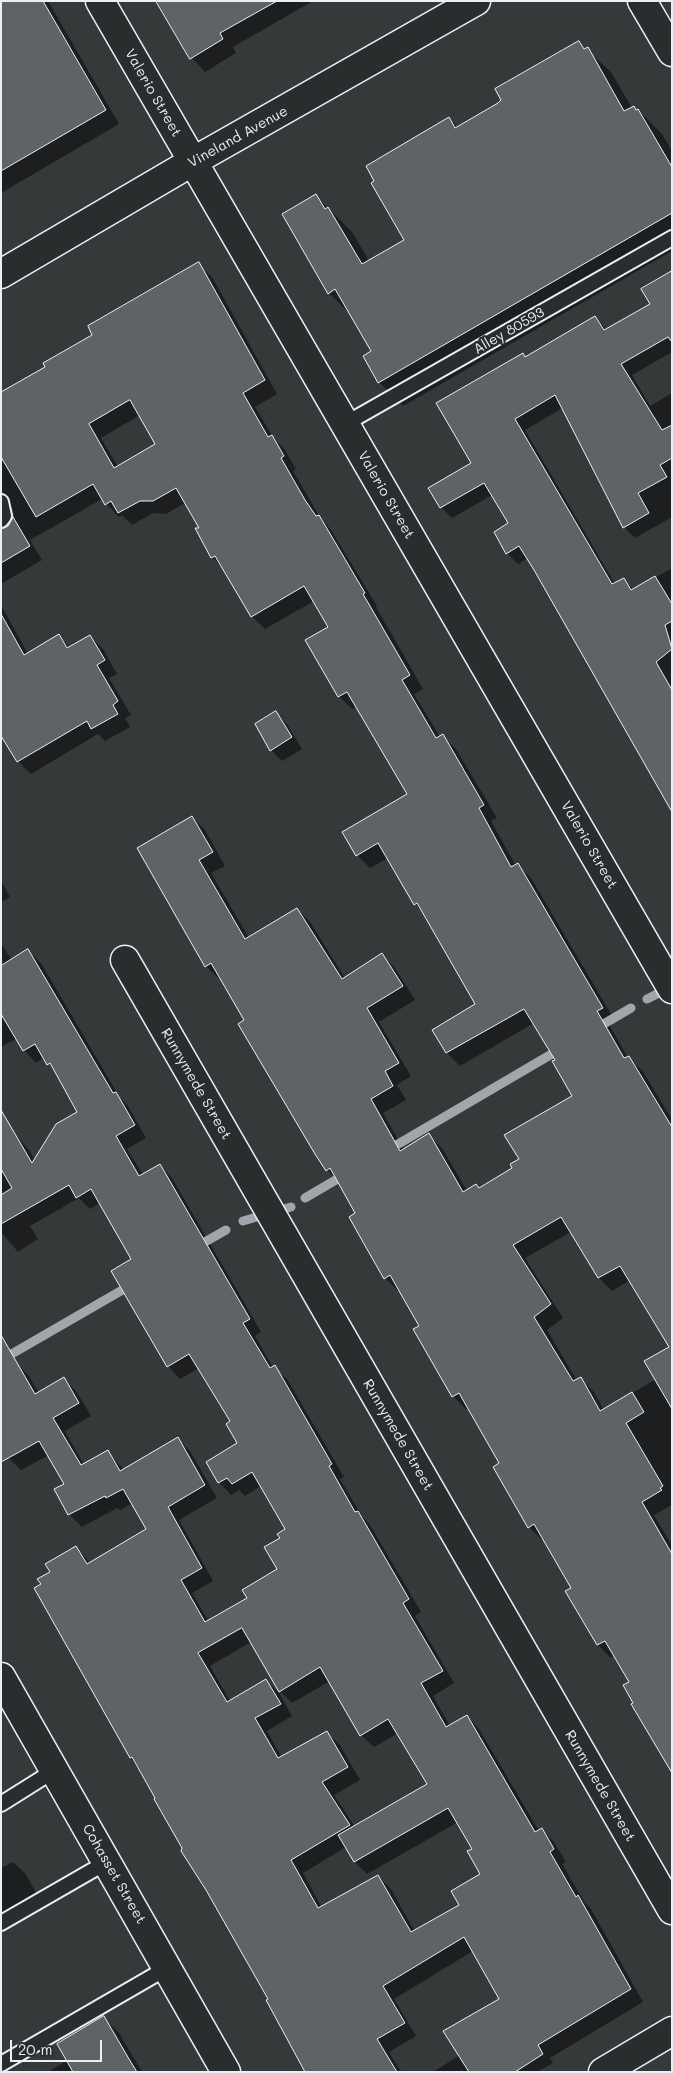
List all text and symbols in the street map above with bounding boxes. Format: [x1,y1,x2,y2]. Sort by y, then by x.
street label: Valerio Street [121,46,185,140]
street label: Vineland Avenue [185,103,291,171]
street label: Alley 80593 [471,304,547,358]
street label: Valerio Street [354,448,418,542]
street label: Valerio Street [557,798,621,892]
street label: Runnymede Street [157,1025,235,1143]
street label: Runnymede Street [359,1376,437,1494]
street label: Runnymede Street [561,1727,639,1845]
street label: Cohasset Street [79,1821,149,1927]
scale bar [12,2030,105,2062]
text: 20 m [18,2039,52,2059]

